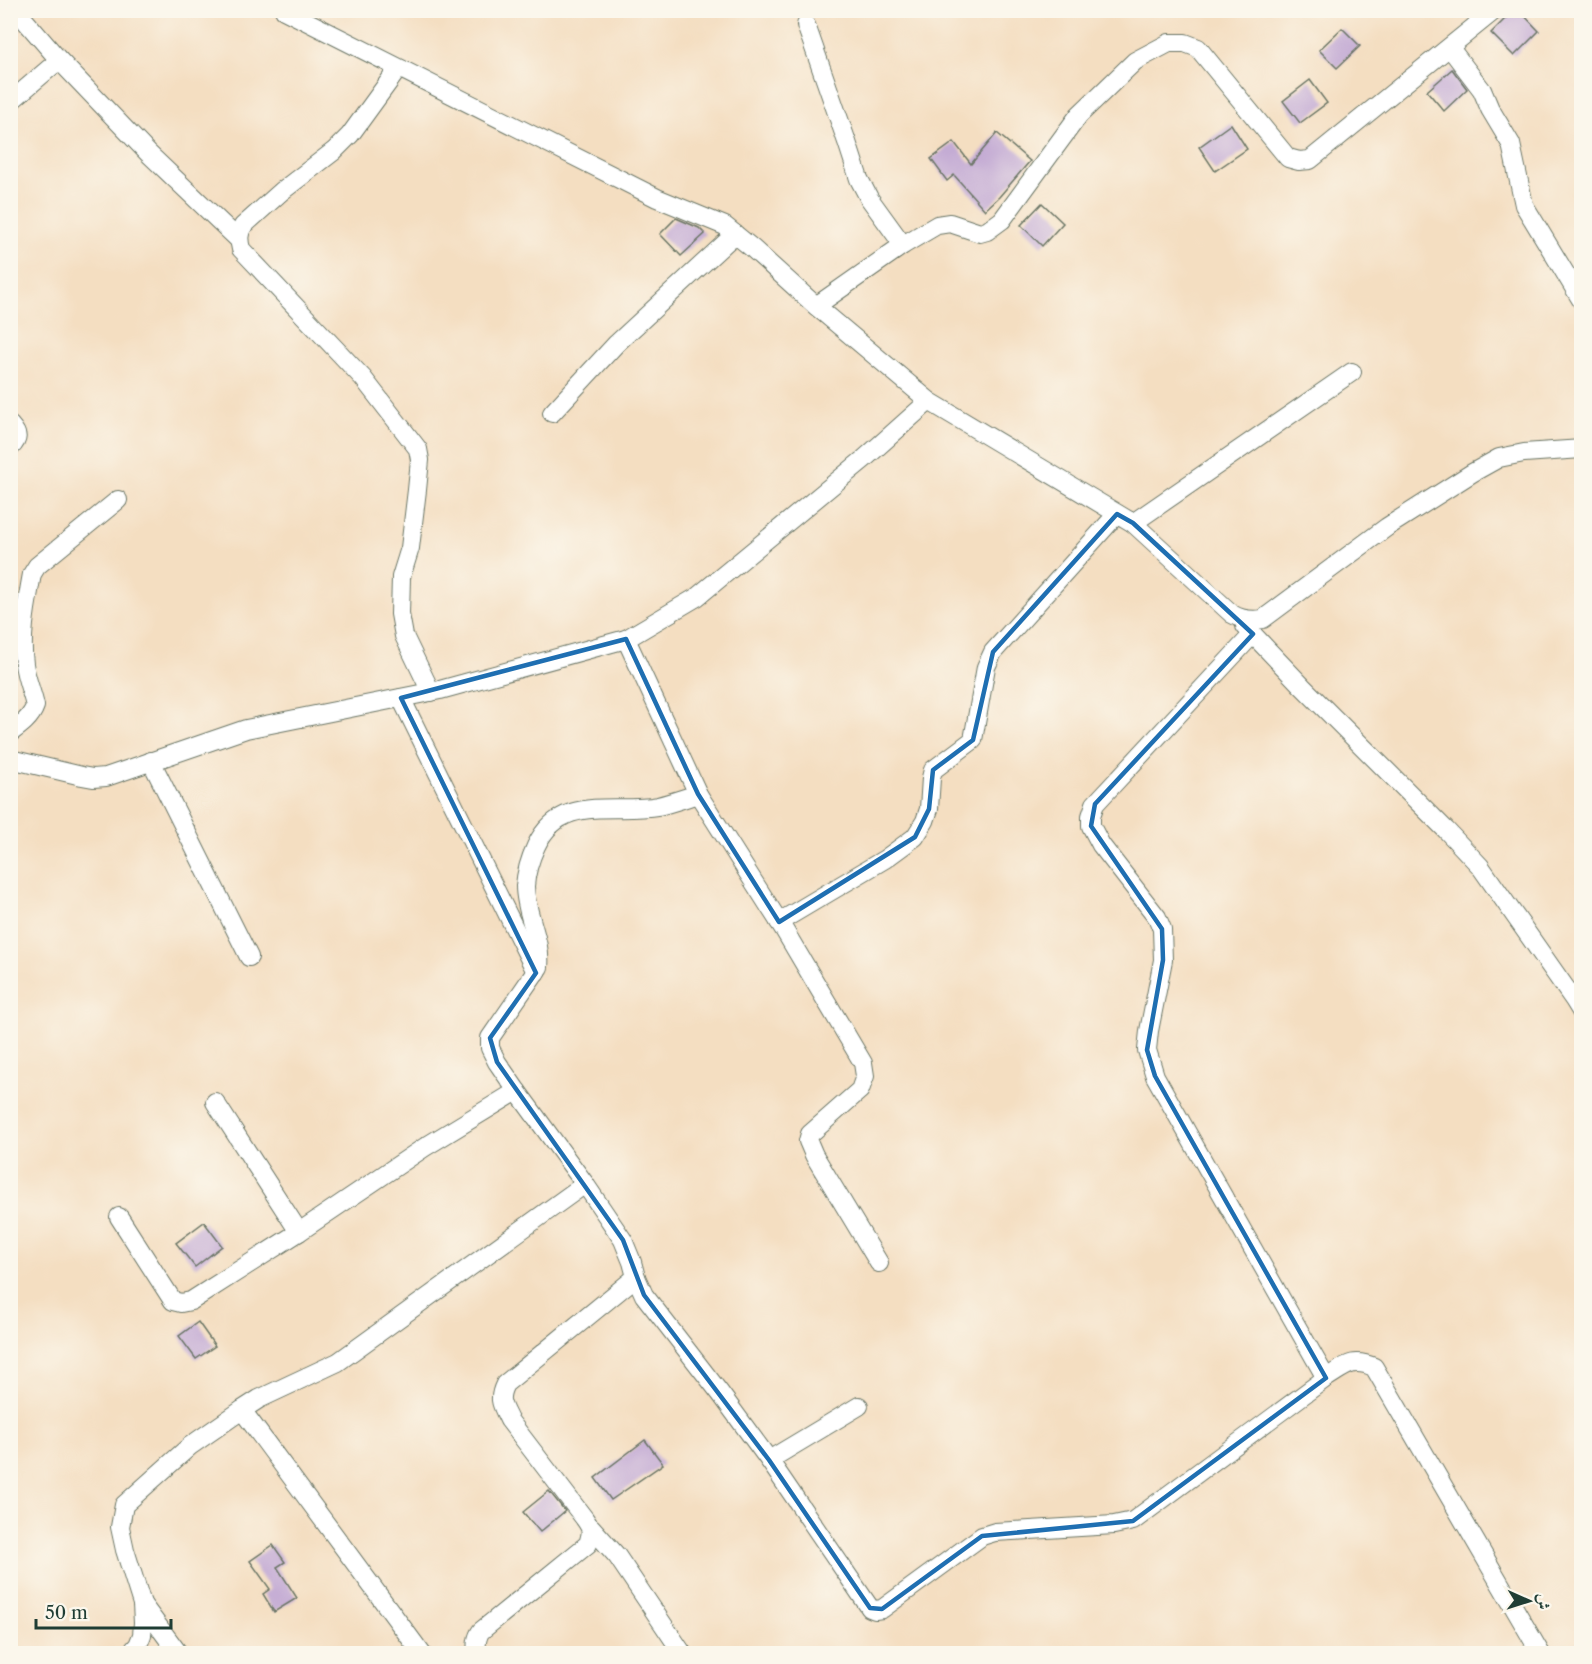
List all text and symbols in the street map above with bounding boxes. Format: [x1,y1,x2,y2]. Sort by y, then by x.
north arrow [1499,1571,1559,1631]
scale bar [36,1592,171,1630]
text: ش [1534,1593,1554,1610]
text: 50 m [45,1602,88,1624]

